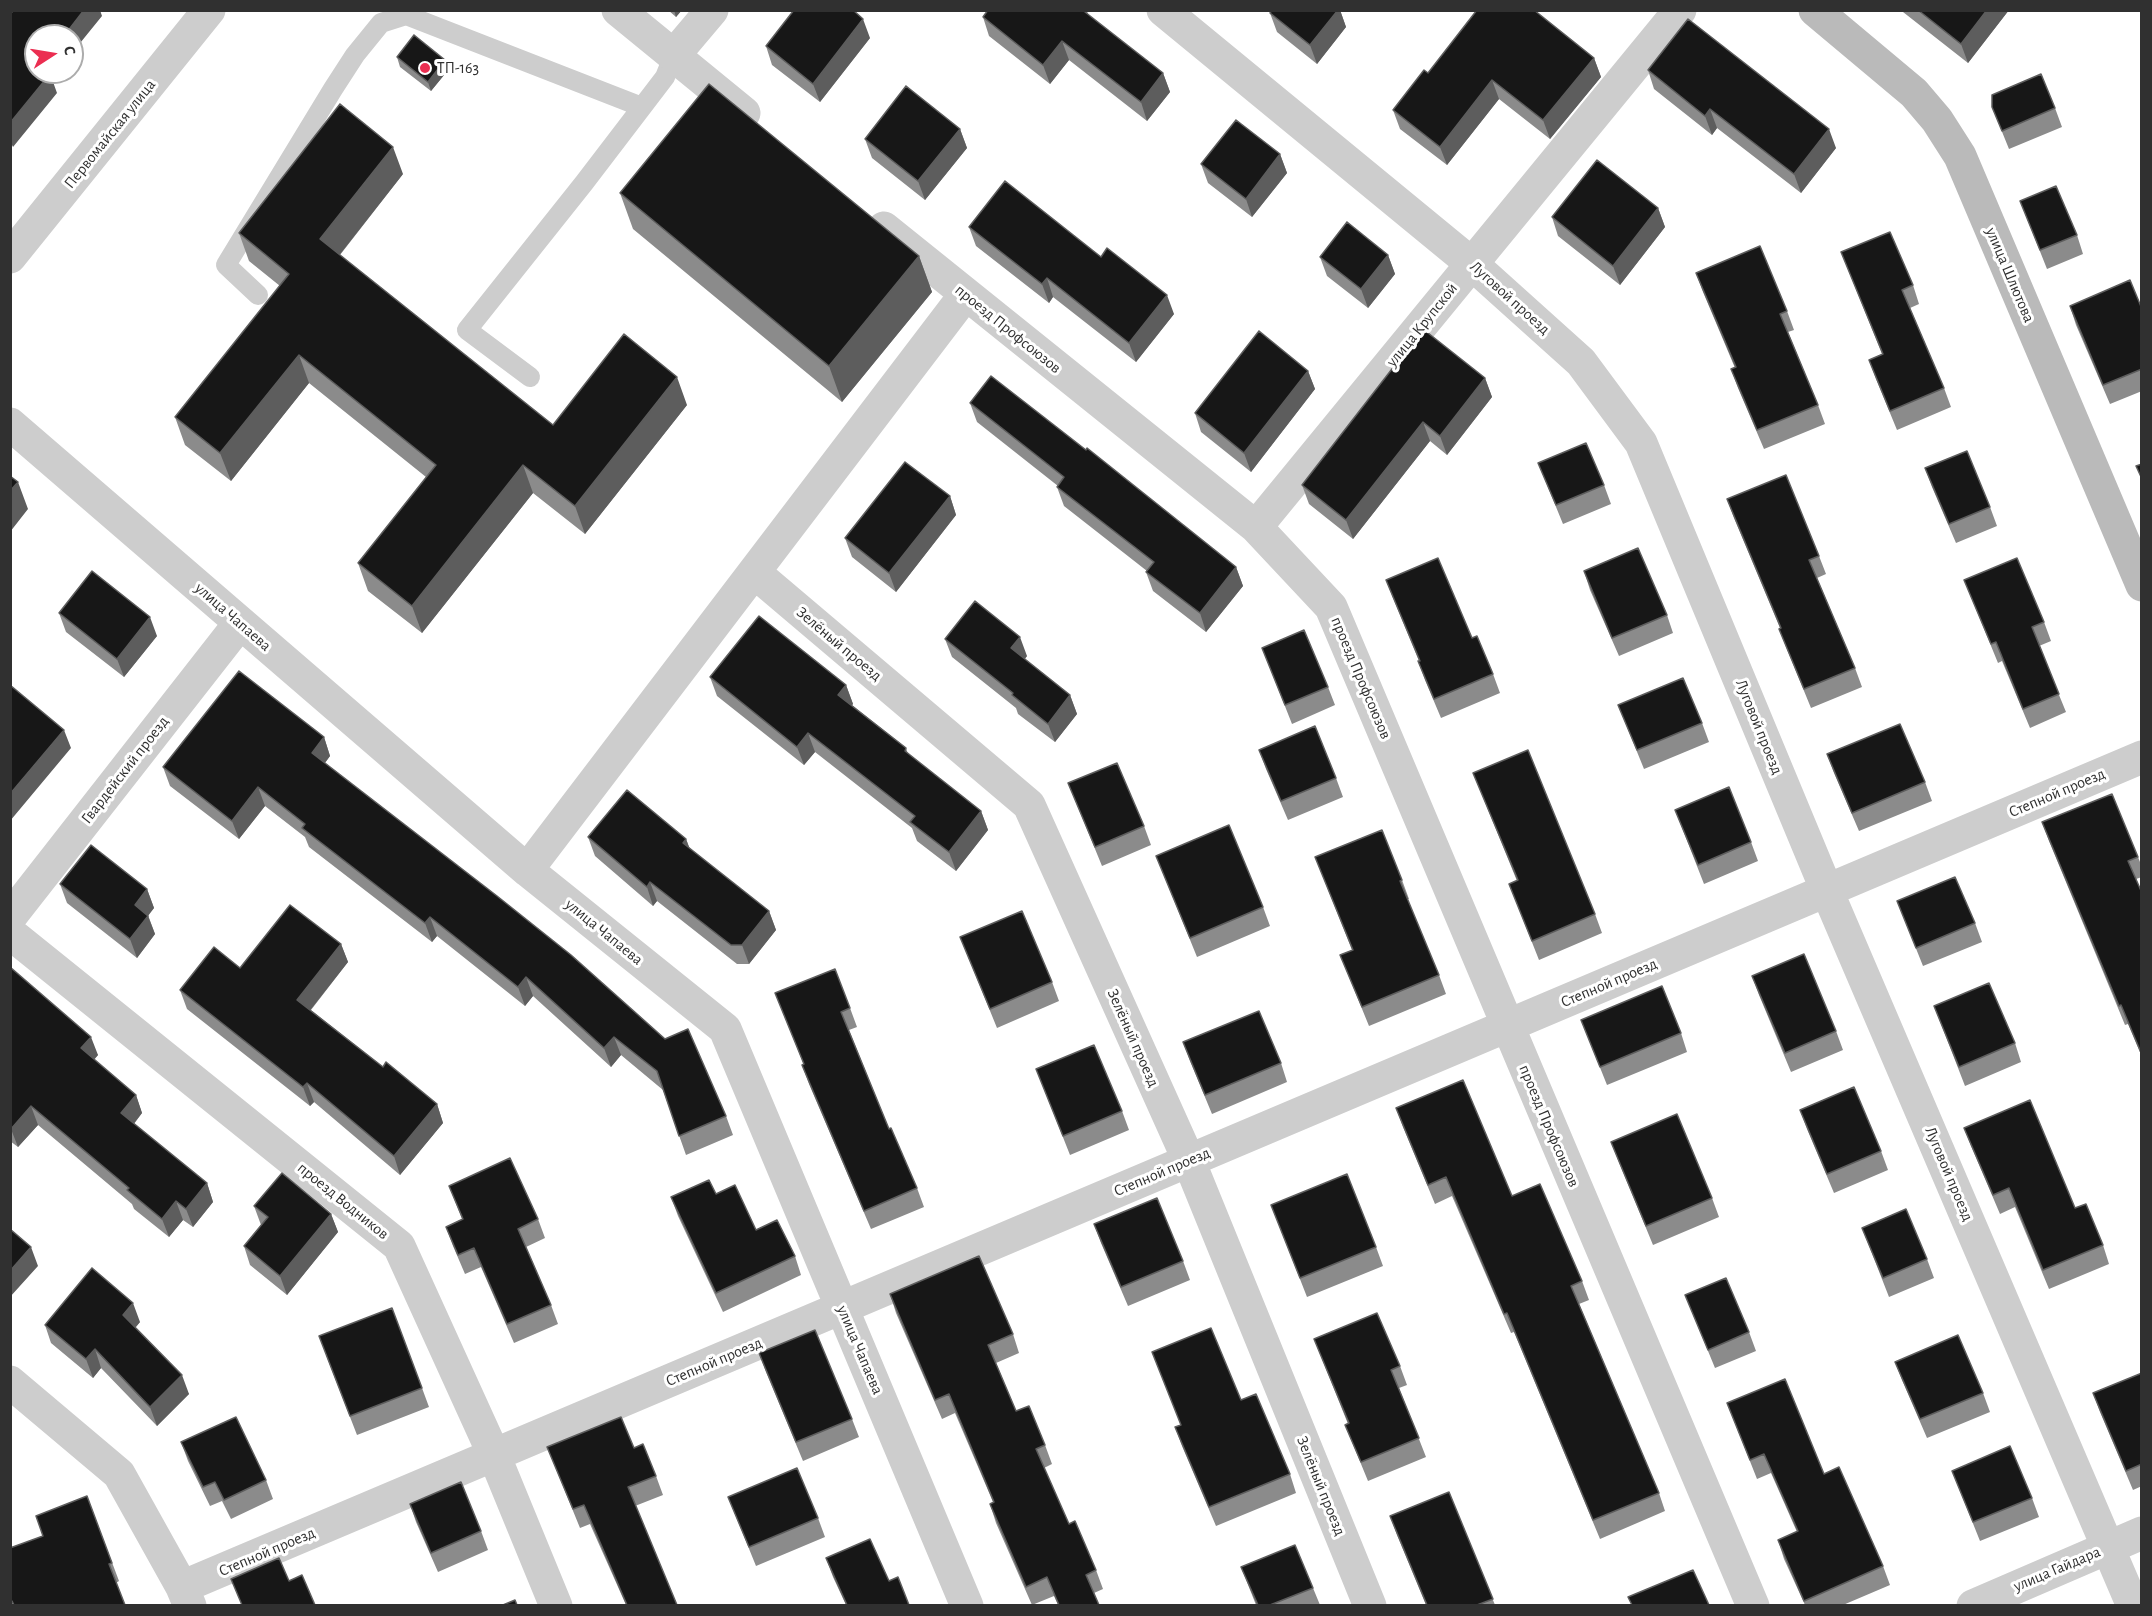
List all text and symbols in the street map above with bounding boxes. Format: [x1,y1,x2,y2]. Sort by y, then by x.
north arrow [24,24,84,84]
text: С [61,45,78,57]
place label: ТП-163 [437,58,479,78]
marker: ТП-163 [418,61,432,75]
street label: Первомайская улица [60,76,160,192]
street label: улица Шлютова [1981,225,2039,325]
street label: Луговой проезд [1466,257,1554,339]
street label: улица Крупской [1382,279,1462,371]
street label: проезд Профсоюзов [951,280,1065,378]
street label: улица Чапаева [191,579,275,655]
street label: Зелёный проезд [792,603,886,685]
street label: проезд Профсоюзов [1327,614,1395,742]
street label: Луговой проезд [1731,677,1787,777]
street label: Гвардейский проезд [77,712,173,828]
street label: Степной проезд [2006,764,2108,822]
street label: улица Чапаева [561,895,647,969]
street label: Степной проезд [1558,954,1660,1012]
street label: Зелёный проезд [1103,986,1163,1090]
street label: проезд Профсоюзов [1515,1062,1583,1190]
street label: Луговой проезд [1920,1124,1978,1224]
street label: Степной проезд [1111,1143,1213,1201]
street label: проезд Водников [293,1158,393,1244]
street label: улица Чапаева [833,1303,887,1397]
street label: Степной проезд [663,1333,765,1391]
street label: Зелёный проезд [1292,1433,1350,1539]
street label: Степной проезд [216,1523,318,1581]
street label: улица Гайдара [2011,1542,2103,1596]

